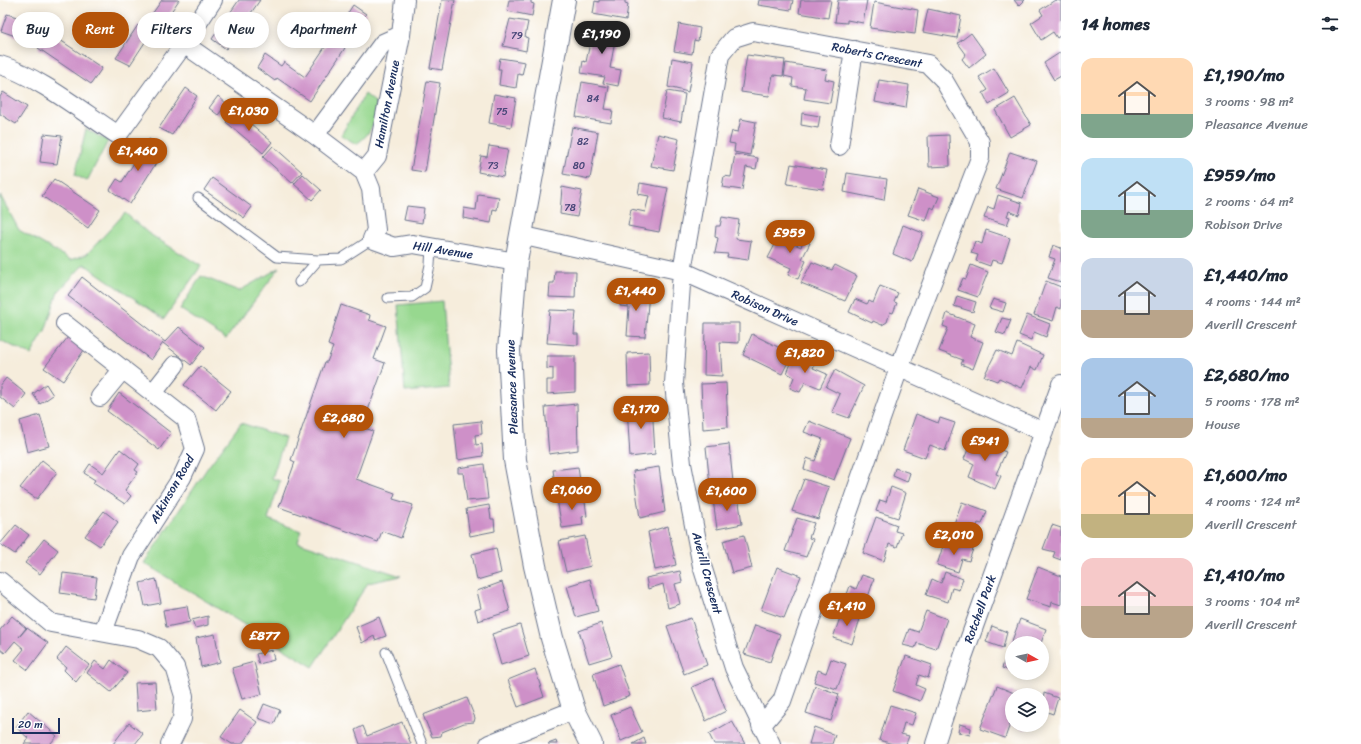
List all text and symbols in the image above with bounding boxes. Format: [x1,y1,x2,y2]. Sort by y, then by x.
text: 14 homes [1081,9,1150,39]
chip: Buy [12,12,64,48]
chip: Rent [72,12,129,48]
chip: Filters [137,12,206,48]
chip: New [214,12,269,48]
chip: Apartment [277,12,371,48]
icon: filters [1319,13,1341,35]
pin: £1,190 [569,21,635,55]
text: £1,190 [583,22,621,45]
house number: 79 [511,27,523,45]
street label: Roberts Crescent [830,35,925,75]
street label: Hamilton Avenue [368,58,406,150]
text: £1,190/mo [1205,60,1284,90]
icon: home [1113,74,1161,122]
house number: 84 [587,90,599,108]
text: 3 rooms · 98 m² [1205,90,1294,113]
pin: £1,030 [216,98,282,132]
text: £1,030 [229,99,269,122]
house number: 75 [496,103,508,121]
text: Pleasance Avenue [1205,113,1308,136]
house number: 82 [577,133,589,151]
pin: £1,460 [105,138,171,172]
text: £1,460 [118,139,158,162]
house number: 73 [487,157,499,175]
house number: 80 [573,157,585,175]
text: £959/mo [1205,160,1275,190]
icon: home [1113,174,1161,222]
text: 2 rooms · 64 m² [1205,190,1294,213]
house number: 78 [564,199,576,217]
text: Robison Drive [1205,213,1283,236]
pin: £959 [766,220,814,254]
text: £959 [775,221,805,244]
street label: Hill Avenue [411,234,475,266]
text: £1,440/mo [1205,260,1288,290]
icon: home [1113,274,1161,322]
pin: £1,440 [603,278,669,312]
text: £1,440 [616,279,656,302]
street label: Robison Drive [728,283,802,333]
text: 4 rooms · 144 m² [1205,290,1301,313]
text: Averill Crescent [1205,313,1296,336]
street label: Pleasance Avenue [499,339,525,435]
pin: £1,820 [772,340,838,374]
text: £1,820 [785,341,825,364]
text: £2,680/mo [1205,360,1289,390]
icon: home [1113,374,1161,422]
text: 5 rooms · 178 m² [1205,390,1300,413]
pin: £1,170 [608,396,674,430]
text: £1,170 [622,397,660,420]
pin: £2,680 [311,405,377,439]
text: £2,680 [323,406,365,429]
text: House [1205,413,1240,436]
pin: £941 [961,428,1009,462]
text: £941 [971,429,999,452]
street label: Atkinson Road [143,450,201,528]
text: £1,600/mo [1205,460,1287,490]
icon: home [1113,474,1161,522]
pin: £1,060 [539,477,605,511]
text: £1,060 [552,478,592,501]
pin: £1,600 [694,478,760,512]
text: £1,600 [707,479,747,502]
text: 4 rooms · 124 m² [1205,490,1300,513]
text: Averill Crescent [1205,513,1296,536]
pin: £2,010 [921,522,987,556]
text: £2,010 [934,523,974,546]
street label: Averill Crescent [685,528,729,618]
text: £1,410/mo [1205,560,1285,590]
street label: Rotchell Park [957,571,1003,646]
icon: home [1113,574,1161,622]
text: 3 rooms · 104 m² [1205,590,1300,613]
pin: £1,410 [814,593,880,627]
text: £1,410 [828,594,866,617]
text: Averill Crescent [1205,613,1296,636]
pin: £877 [241,623,289,657]
text: £877 [250,624,280,647]
north arrow [1005,636,1049,680]
map controls [1005,636,1049,732]
button: layers [1005,688,1049,732]
text: 20 m [18,715,43,734]
scale bar [12,716,60,735]

